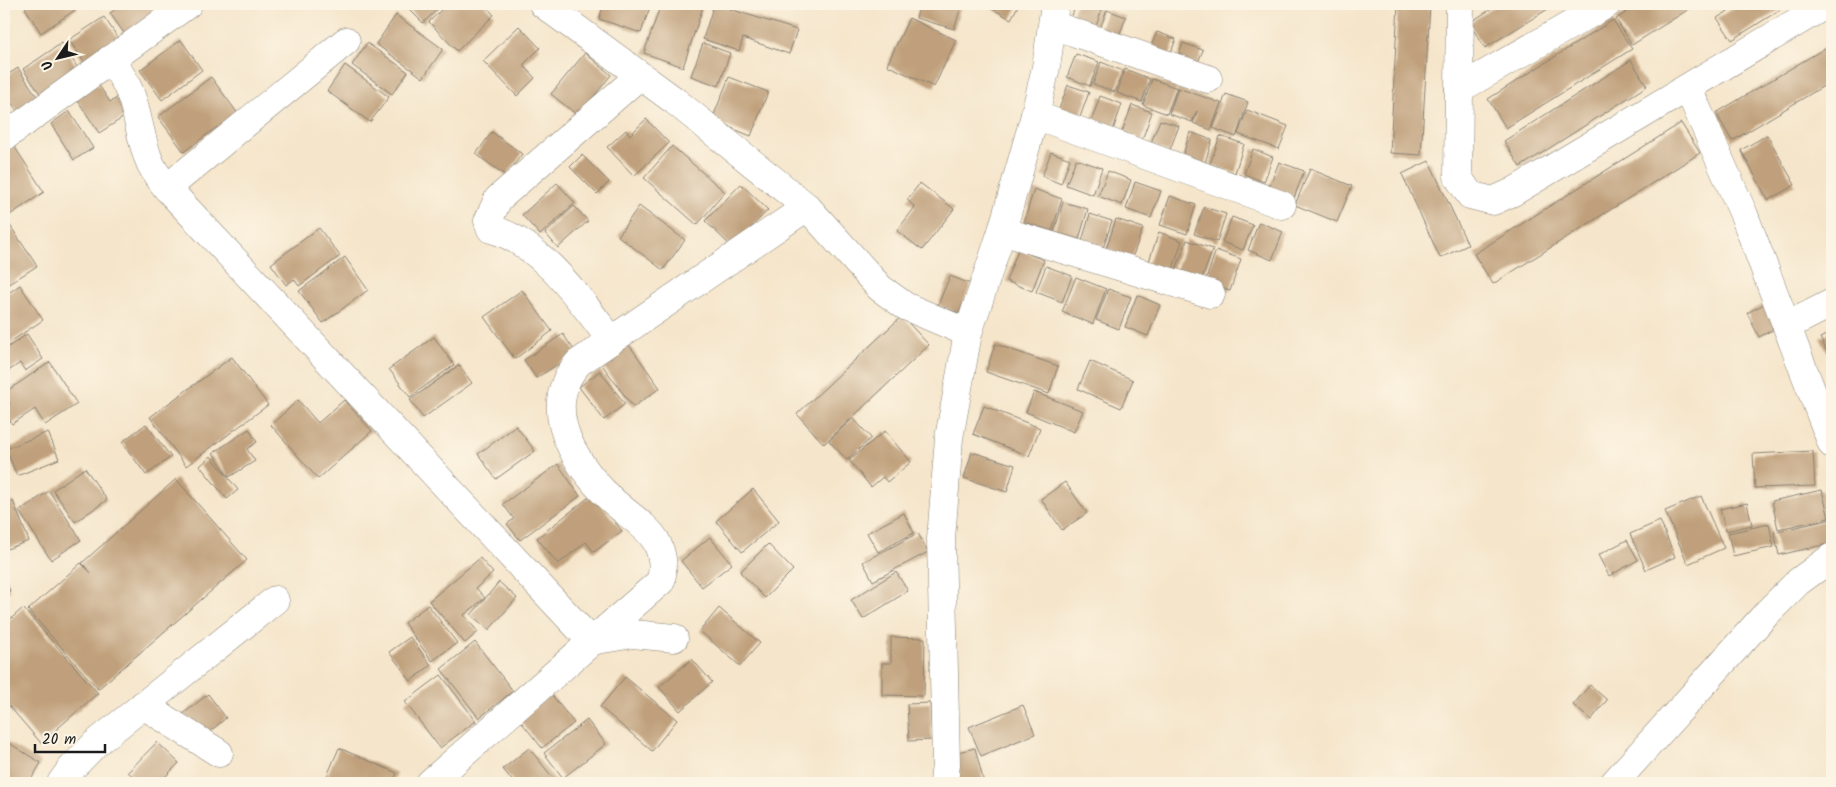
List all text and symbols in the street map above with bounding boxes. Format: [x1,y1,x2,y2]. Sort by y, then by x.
north arrow [32,32,82,82]
text: U [36,55,60,75]
scale bar [35,722,105,754]
text: 20 m [42,728,76,752]

